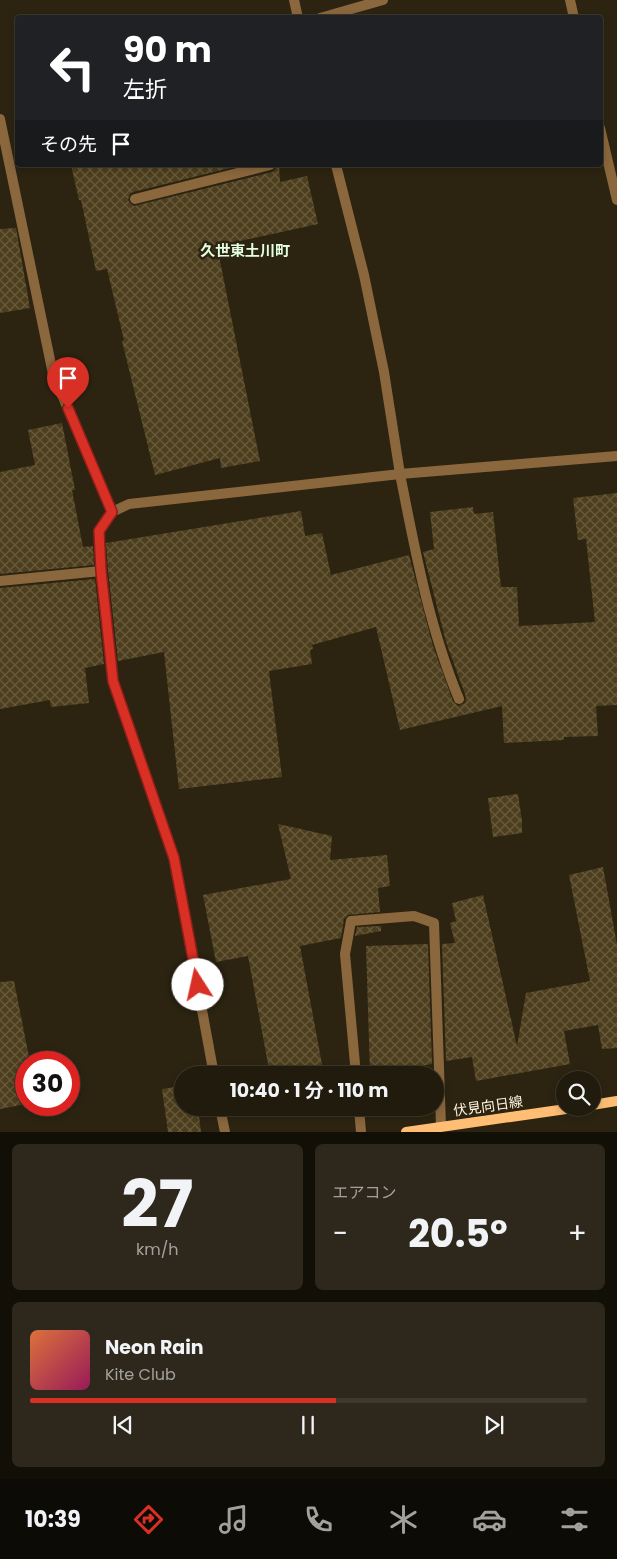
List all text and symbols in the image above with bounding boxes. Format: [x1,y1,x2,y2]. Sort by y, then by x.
text: 90 m [123,25,212,74]
icon: left [40,35,105,100]
text: 左折 [123,74,167,105]
icon: arrive [107,130,135,158]
text: その先 [40,131,97,158]
district label: 久世東土川町 [200,240,290,261]
pin [47,357,89,408]
icon: arrive [54,364,82,392]
position arrow [171,958,223,1010]
speed limit sign: 30 [15,1051,80,1116]
map controls [556,1071,601,1116]
button: search [556,1071,601,1116]
text: 10:40 · 1 分 · 110 m [230,1077,388,1104]
street label: 伏見向日線 [452,1091,524,1121]
text: 27 [121,1159,193,1250]
text: エアコン [333,1181,397,1204]
text: 20.5° [408,1207,508,1260]
text: − [333,1214,348,1253]
text: + [568,1214,587,1253]
text: km/h [136,1238,179,1261]
text: Neon Rain [105,1334,204,1361]
text: Kite Club [105,1363,176,1386]
icon: previous [109,1411,137,1439]
icon: pause [294,1411,322,1439]
icon: next [480,1411,508,1439]
icon: directions [131,1502,166,1537]
icon: music [216,1502,251,1537]
icon: phone [301,1502,336,1537]
icon: climate [386,1502,421,1537]
icon: car [472,1502,507,1537]
icon: filters [557,1502,592,1537]
text: 10:39 [25,1504,81,1535]

